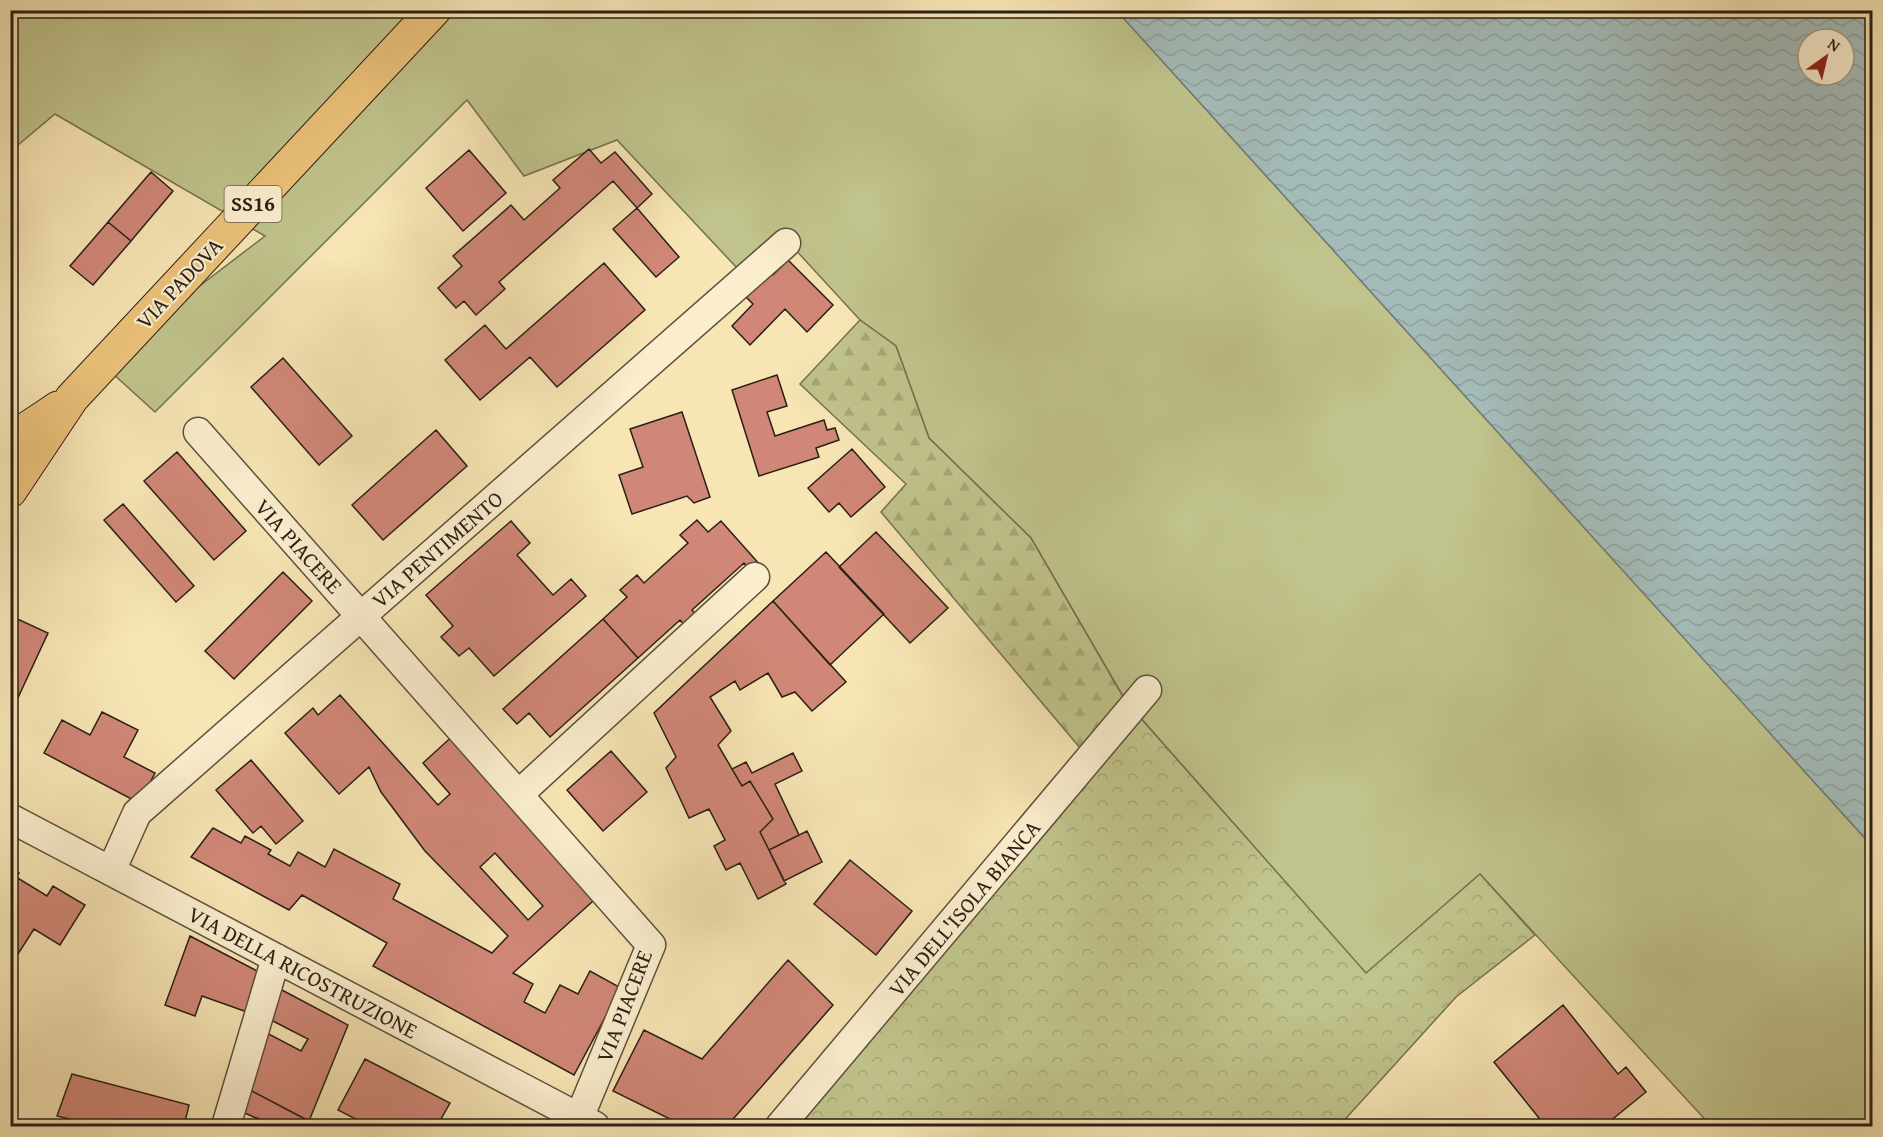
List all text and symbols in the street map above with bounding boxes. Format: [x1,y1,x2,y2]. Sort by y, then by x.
north arrow [1796,27,1856,87]
text: N [1823,32,1846,58]
road number: SS16 [224,186,282,222]
street label: VIA PADOVA [128,230,230,336]
street label: VIA PENTIMENTO [364,483,510,615]
street label: VIA PIACERE [248,492,350,600]
street label: VIA DELL'ISOLA BIANCA [880,812,1048,1003]
street label: VIA DELLA RICOSTRUZIONE [183,898,423,1046]
street label: VIA PIACERE [588,945,660,1067]

